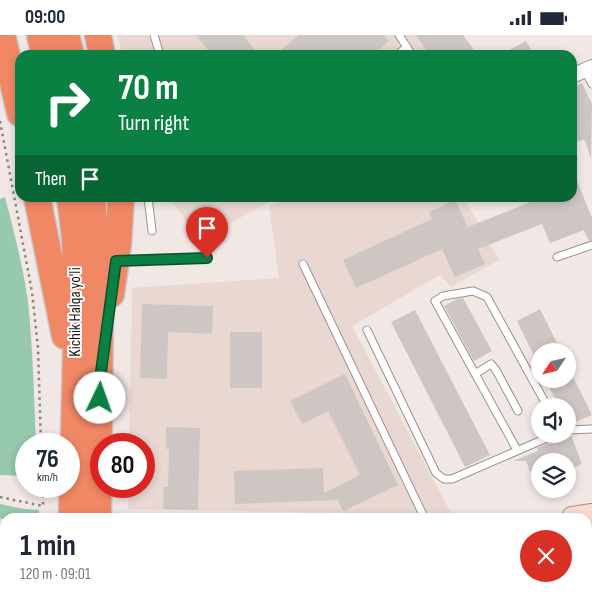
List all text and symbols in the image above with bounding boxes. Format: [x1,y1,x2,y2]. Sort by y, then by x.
text: 09:00 [25,6,65,29]
text: 70 m [118,67,178,110]
icon: right [35,70,100,135]
text: Turn right [118,110,189,137]
icon: arrive [76,165,104,193]
text: Then [35,168,66,191]
pin [186,207,228,258]
icon: arrive [193,214,221,242]
street label: Kichik Halqa yo'li [66,267,85,357]
north arrow [531,343,576,387]
map controls [531,343,576,498]
position arrow [73,371,125,423]
button: sound [531,398,576,443]
speed limit sign: 80 [90,433,155,498]
text: 76 [36,444,59,475]
button: layers [531,453,576,498]
text: km/h [37,470,58,485]
text: 1 min [20,528,76,564]
button: close [520,530,572,582]
text: 120 m · 09:01 [20,565,91,584]

